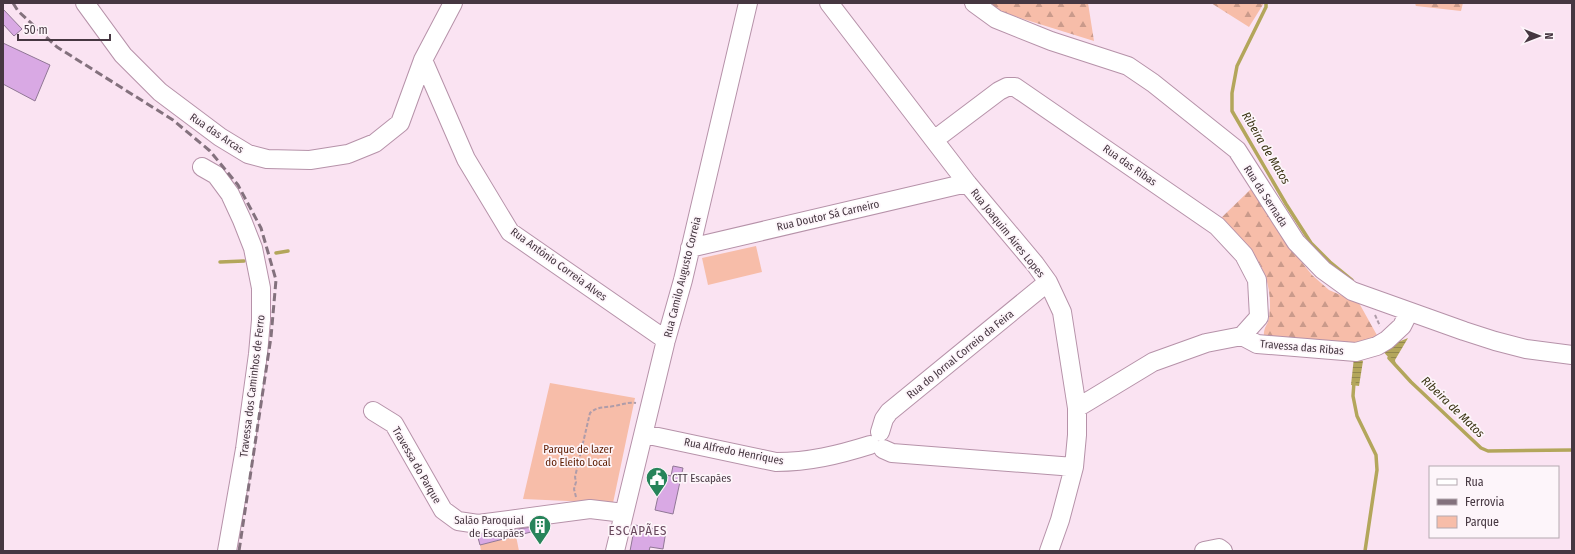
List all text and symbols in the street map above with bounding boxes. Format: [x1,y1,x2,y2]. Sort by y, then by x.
scale bar [18,16,110,42]
north arrow [1519,16,1559,56]
text: 50 m [24,23,48,37]
text: N [1542,33,1555,39]
water label: Ribeira de Matos [1239,109,1293,187]
street label: Rua das Arcas [187,111,246,156]
street label: Rua das Ribas [1100,142,1159,189]
street label: Rua da Sernada [1241,163,1290,230]
street label: Rua Joaquim Aires Lopes [968,186,1048,281]
street label: Rua Doutor Sá Carneiro [776,197,881,234]
street label: Rua Camilo Augusto Correia [661,215,704,339]
street label: Rua António Correia Alves [508,225,610,304]
street label: Rua do Jornal Correio da Feira [904,307,1016,402]
street label: Travessa dos Caminhos de Ferro [237,314,268,458]
street label: Travessa das Ribas [1260,337,1345,358]
water label: Ribeira de Matos [1419,373,1487,441]
street label: Travessa do Parque [389,425,444,506]
street label: Rua Alfredo Henriques [683,435,785,468]
park label: Parque de lazer do Eleito Local [543,443,613,469]
public building icon: CTT Escapães [644,465,670,498]
legend [1429,466,1559,538]
place label: CTT Escapães [672,472,732,485]
text: Rua [1465,475,1484,489]
text: Ferrovia [1465,495,1504,509]
building icon: Salão Paroquial de Escapães [527,513,553,546]
place label: Salão Paroquial de Escapães [454,514,524,540]
text: Parque [1465,515,1499,529]
district label: ESCAPÃES [608,523,668,538]

